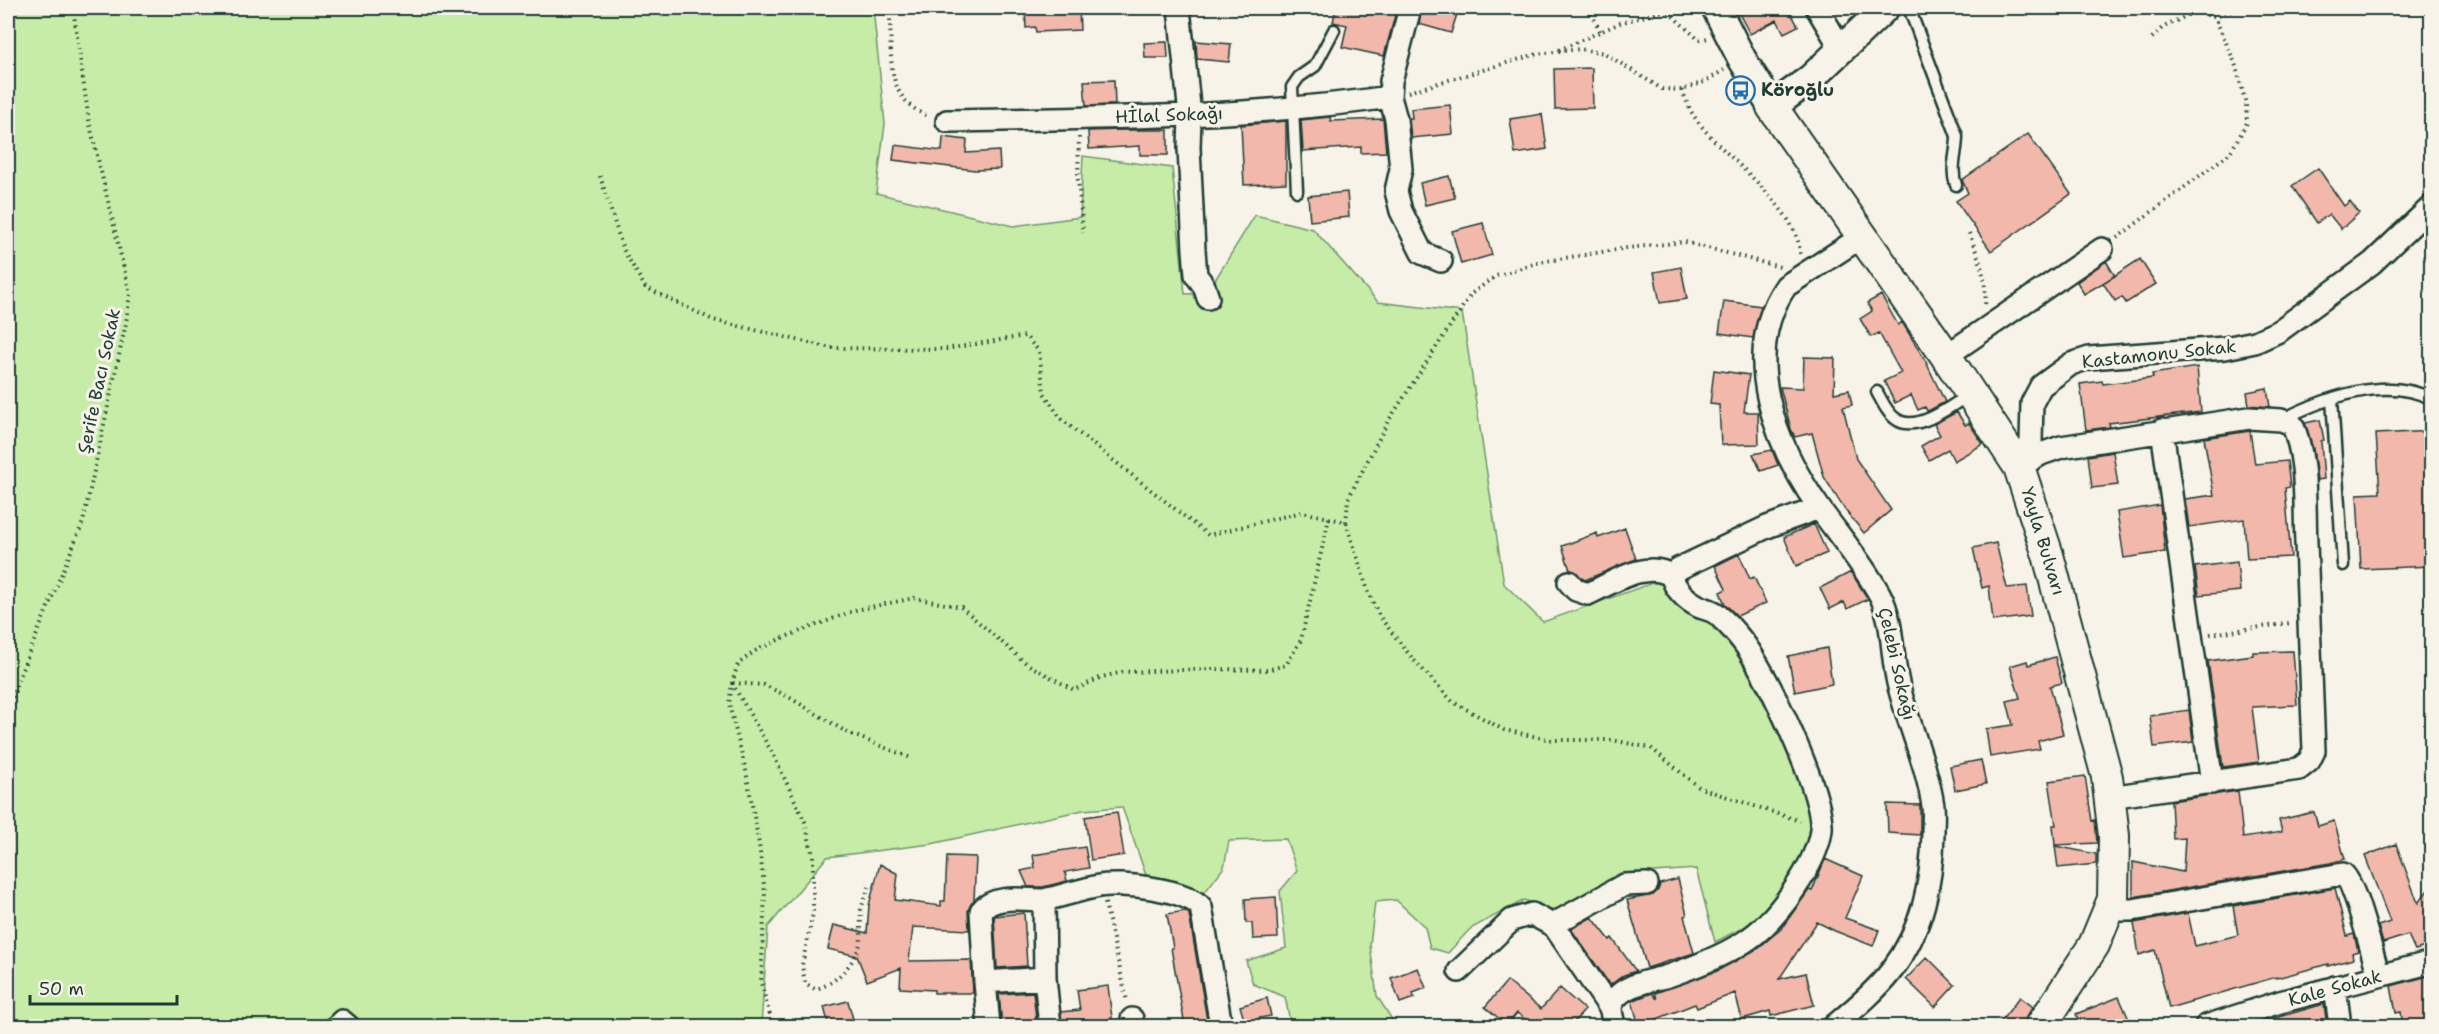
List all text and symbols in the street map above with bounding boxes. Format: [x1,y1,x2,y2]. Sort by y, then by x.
bus stop icon: Köroğlu [1724,74,1756,106]
place label: Köroğlu [1761,78,1834,102]
street label: Hİlal Sokağı [1115,101,1223,129]
street label: Şerife Bacı Sokak [72,306,126,456]
street label: Kastamonu Sokak [2081,334,2237,374]
street label: Yayla Bulvarı [2015,484,2071,598]
street label: Çelebi Sokağı [1872,605,1922,723]
street label: Kale Sokak [2286,964,2384,1012]
scale bar [30,968,177,1006]
text: 50 m [39,977,84,1001]

